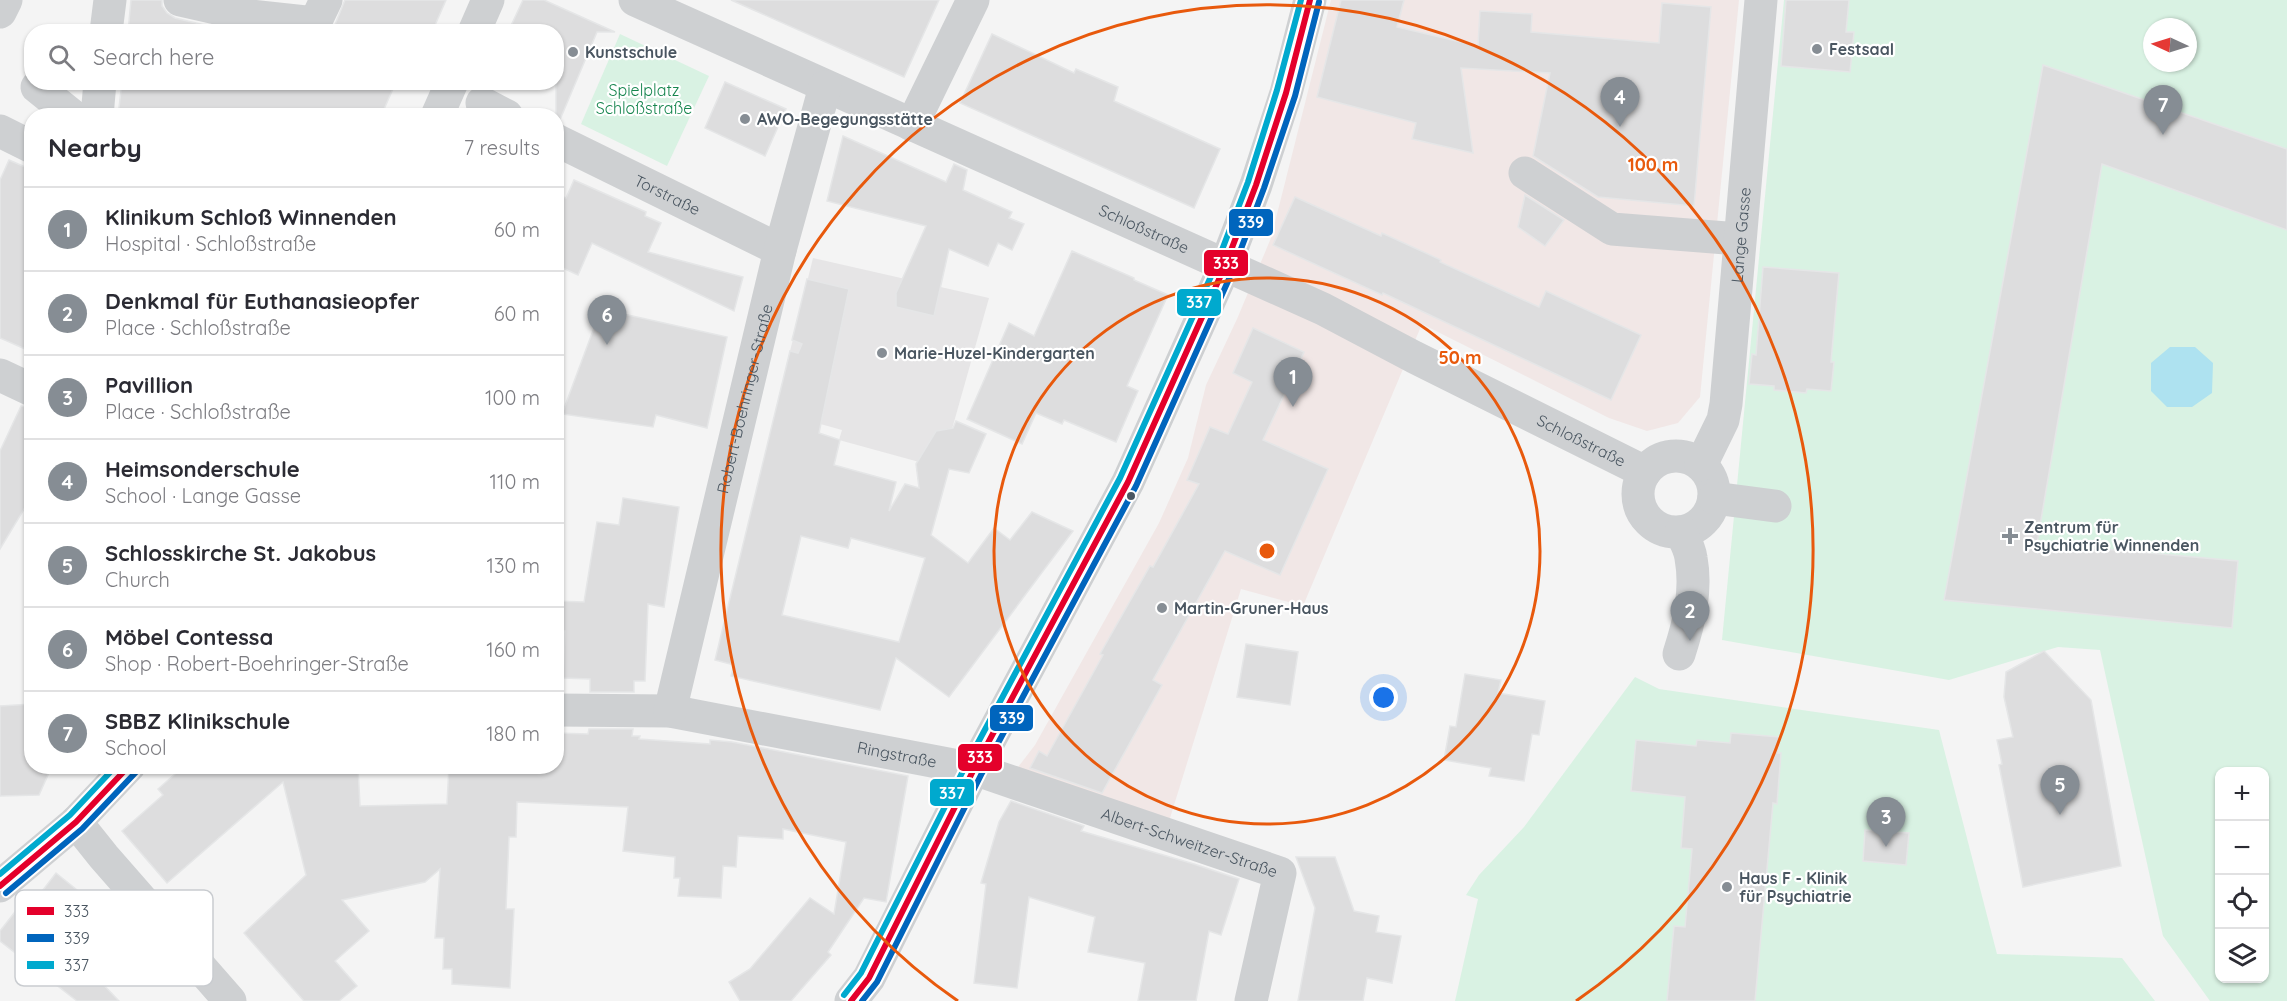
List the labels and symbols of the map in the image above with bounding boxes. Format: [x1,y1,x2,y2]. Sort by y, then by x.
north arrow [2143,18,2197,72]
place label: Festsaal [1829,39,1894,59]
place label: Kunstschule [585,42,677,62]
marker: Festsaal [1810,42,1824,56]
marker: Kunstschule [566,45,580,59]
pin: 4 [1600,78,1640,127]
park label: Spielplatz Schloßstraße [596,80,692,118]
pin: 7 [2144,86,2182,135]
place label: AWO-Begegungsstätte [757,109,933,129]
marker: AWO-Begegungsstätte [738,112,752,126]
text: 100 m [1628,153,1678,176]
street label: Torstraße [631,170,704,219]
street label: Lange Gasse [1727,186,1755,284]
street label: Schloßstraße [1096,200,1192,258]
line badge: 339 [1228,208,1274,237]
text: 339 [1238,212,1264,232]
line badge: 333 [1203,249,1249,277]
text: 333 [1213,253,1239,273]
line badge: 337 [1176,288,1222,317]
text: 337 [1186,292,1212,312]
pin: 6 [588,296,626,345]
street label: Robert-Boehringer-Straße [712,302,777,495]
place label: Marie-Huzel-Kindergarten [894,343,1095,363]
marker: Marie-Huzel-Kindergarten [875,346,889,360]
text: 50 m [1438,346,1482,369]
pin: 1 [1274,358,1312,407]
street label: Schloßstraße [1534,410,1629,471]
unlabelled marker [1125,490,1137,502]
place label: Zentrum für Psychiatrie Winnenden [2024,517,2199,555]
marker: Zentrum für Psychiatrie Winnenden [2001,527,2019,545]
centre of rings [1257,541,1277,561]
pin: 2 [1670,592,1710,641]
place label: Martin-Gruner-Haus [1174,598,1329,618]
marker: Martin-Gruner-Haus [1155,601,1169,615]
your location [1369,683,1398,712]
line badge: 339 [989,704,1034,732]
text: 339 [999,708,1025,728]
street label: Ringstraße [855,737,938,772]
line badge: 333 [957,743,1003,772]
text: 333 [967,747,993,767]
pin: 5 [2040,766,2080,815]
line badge: 337 [929,778,975,807]
text: 337 [939,783,965,803]
pin: 3 [1866,798,1906,847]
street label: Albert-Schweitzer-Straße [1099,803,1280,881]
place label: Haus F - Klinik für Psychiatrie [1739,868,1852,906]
marker: Haus F - Klinik für Psychiatrie [1720,880,1734,894]
legend [15,890,213,986]
text: 333 [64,901,89,921]
text: 339 [64,928,90,948]
text: 337 [64,955,89,975]

